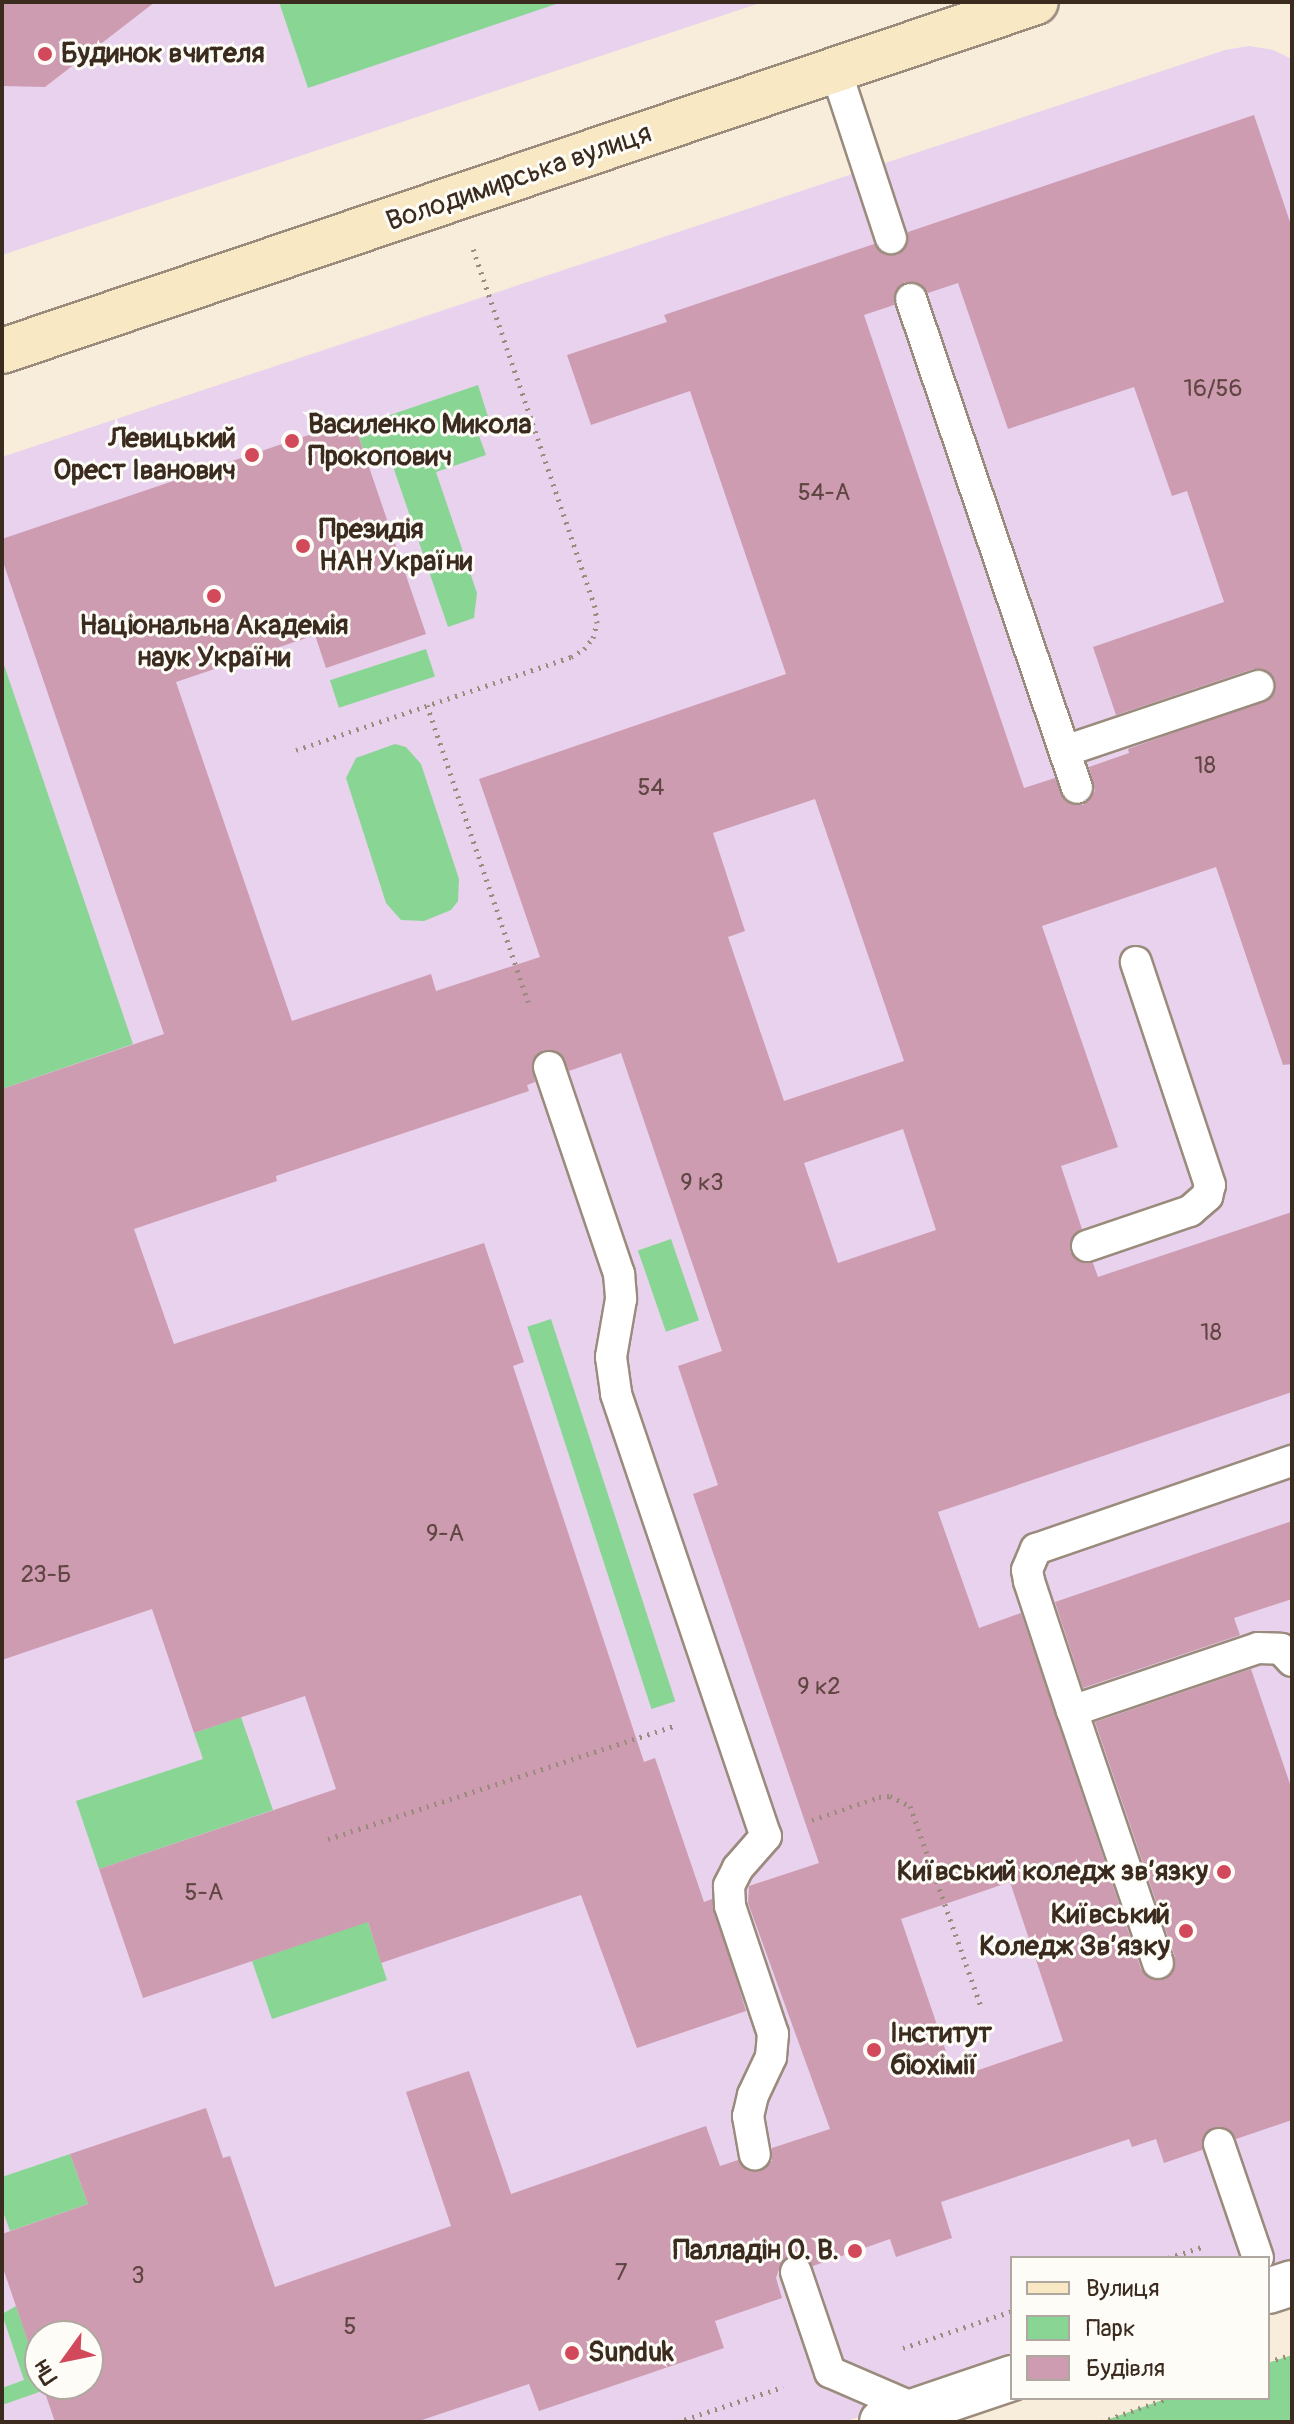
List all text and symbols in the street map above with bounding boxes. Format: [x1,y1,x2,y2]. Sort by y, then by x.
place label: Будинок вчителя [61,37,265,71]
marker: Будинок вчителя [36,45,54,63]
street label: Володимирська вулиця [382,117,656,239]
house number: 16/56 [1184,375,1242,403]
place label: Василенко Микола Прокопович [308,408,531,474]
place label: Левицький Орест Іванович [53,422,236,488]
marker: Василенко Микола Прокопович [283,432,301,450]
marker: Левицький Орест Іванович [243,446,261,464]
house number: 54-А [798,479,850,507]
place label: Президія НАН України [319,513,472,579]
marker: Президія НАН України [294,537,312,555]
marker: Національна Академія наук України [205,587,223,605]
place label: Національна Академія наук України [80,609,348,675]
house number: 18 [1194,752,1216,780]
house number: 54 [638,774,664,802]
house number: 9 к3 [680,1169,724,1197]
house number: 18 [1200,1319,1222,1347]
house number: 9-А [426,1520,464,1548]
house number: 23-Б [21,1561,71,1589]
house number: 9 к2 [797,1673,841,1701]
place label: Київський коледж зв’язку [897,1855,1208,1889]
marker: Київський коледж зв’язку [1215,1863,1233,1881]
house number: 5-А [185,1879,223,1907]
place label: Київський Коледж Зв’язку [979,1898,1170,1964]
marker: Київський Коледж Зв’язку [1177,1922,1195,1940]
place label: Інститут біохімії [890,2017,992,2083]
marker: Інститут біохімії [865,2041,883,2059]
place label: Палладін О. В. [673,2234,839,2268]
marker: Палладін О. В. [846,2242,864,2260]
legend [1010,2256,1270,2400]
house number: 7 [615,2259,627,2287]
house number: 3 [131,2262,145,2290]
text: Вулиця [1086,2274,1159,2303]
house number: 5 [343,2313,357,2341]
text: Парк [1086,2314,1135,2343]
north arrow [24,2320,104,2400]
place label: Sunduk [588,2336,674,2370]
marker: Sunduk [563,2344,581,2362]
text: Пн [27,2354,64,2390]
text: Будівля [1086,2354,1165,2383]

